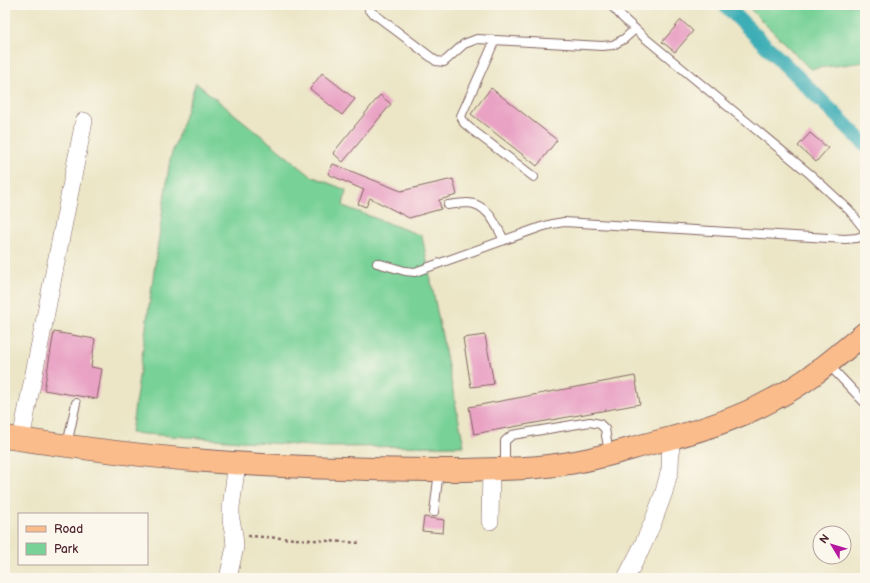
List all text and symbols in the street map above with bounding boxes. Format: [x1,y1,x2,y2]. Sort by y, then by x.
legend [18,513,148,565]
text: Road [54,522,83,537]
north arrow [812,525,852,565]
text: N [817,532,832,546]
text: Park [54,542,78,557]

